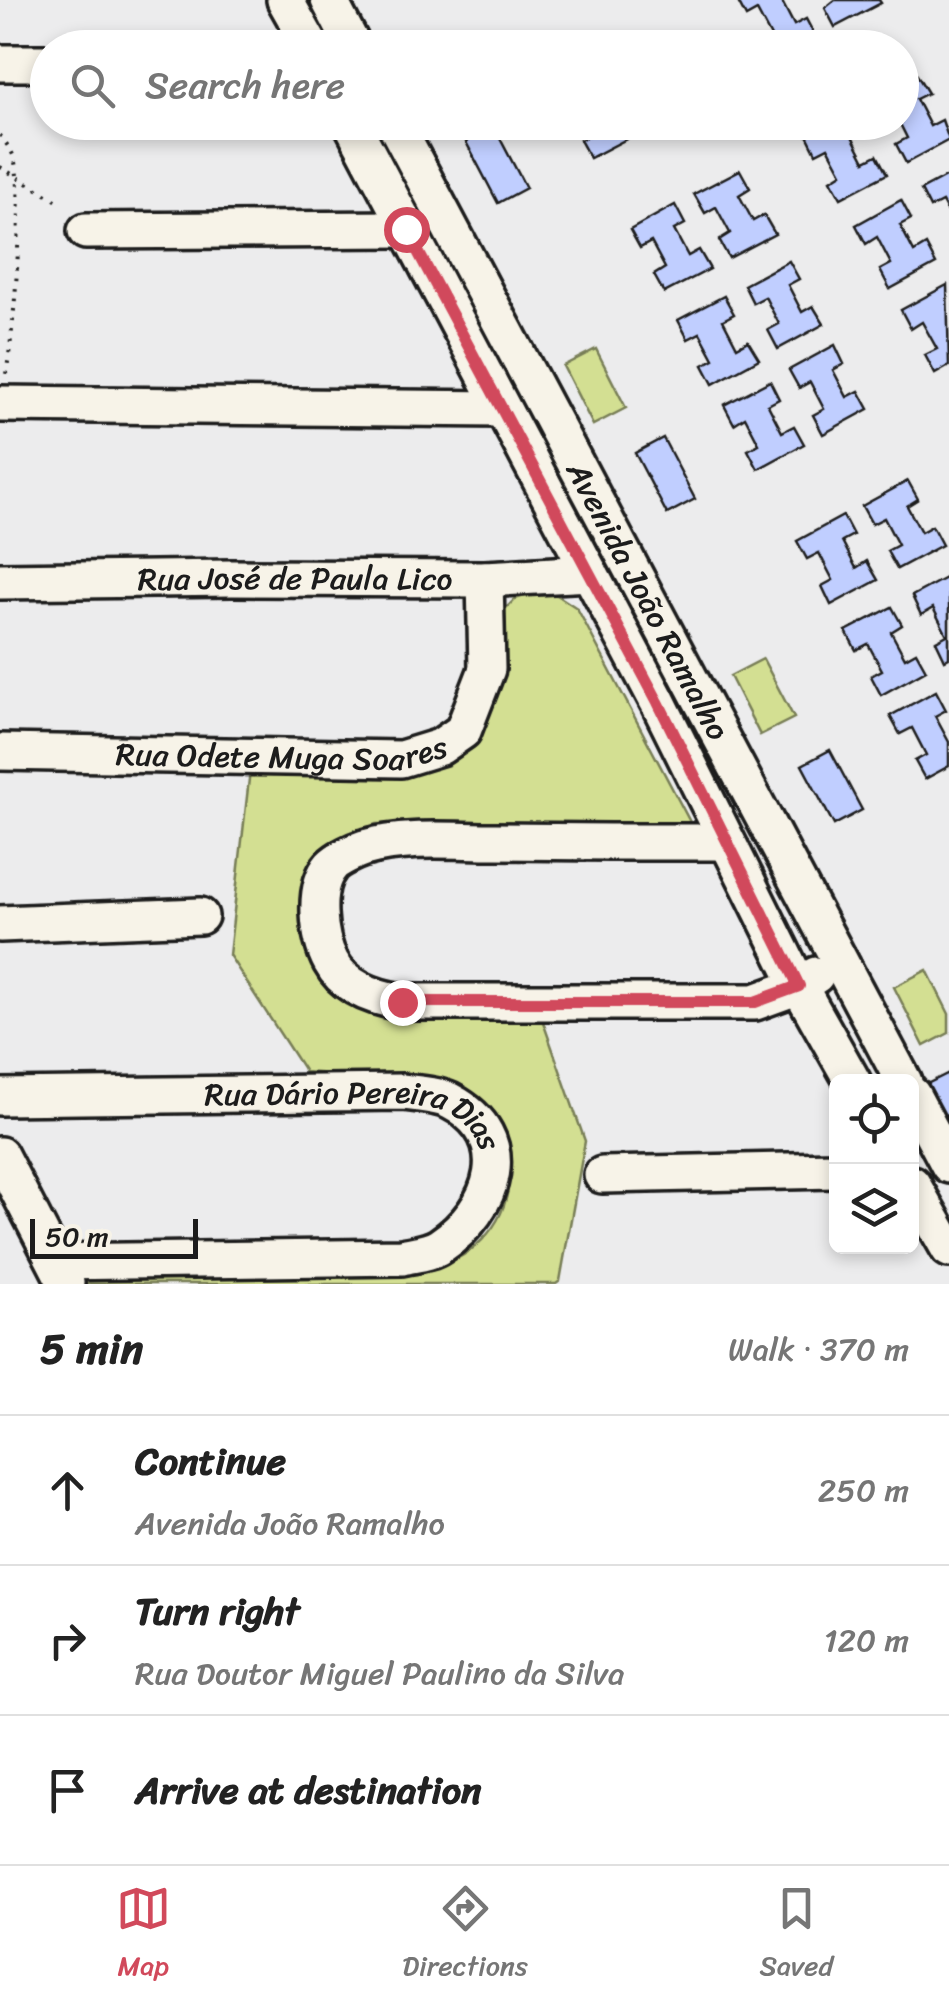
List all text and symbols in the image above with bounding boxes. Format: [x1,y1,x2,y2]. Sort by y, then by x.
search box [30,30,919,140]
text: Search here [145,52,345,119]
icon: search [65,58,120,113]
route start [384,207,430,253]
street label: Avenida João Ramalho [549,450,746,751]
street label: Rua José de Paula Lico [137,550,453,608]
street label: Rua Odete Muga Soares [115,718,455,788]
route end [380,980,426,1026]
street label: Rua Dário Pereira Dias [204,1064,518,1158]
map controls [829,1074,919,1254]
button: locate [829,1074,919,1164]
button: layers [829,1164,919,1254]
text: 50 m [45,1212,109,1261]
scale bar [30,1214,198,1258]
text: 5 min [40,1312,143,1386]
text: Walk · 370 m [728,1321,909,1378]
text: Continue [135,1428,286,1495]
text: 250 m [818,1462,909,1519]
icon: ahead [40,1463,95,1518]
text: Avenida João Ramalho [135,1495,445,1552]
text: Turn right [135,1578,300,1645]
text: 120 m [824,1612,909,1669]
icon: right [40,1613,95,1668]
text: Rua Doutor Miguel Paulino da Silva [135,1645,624,1702]
text: Arrive at destination [135,1757,482,1824]
icon: arrive [40,1763,95,1818]
tab: Map [116,1881,171,1990]
tab: Directions [402,1881,528,1990]
tab: Saved [759,1881,833,1990]

